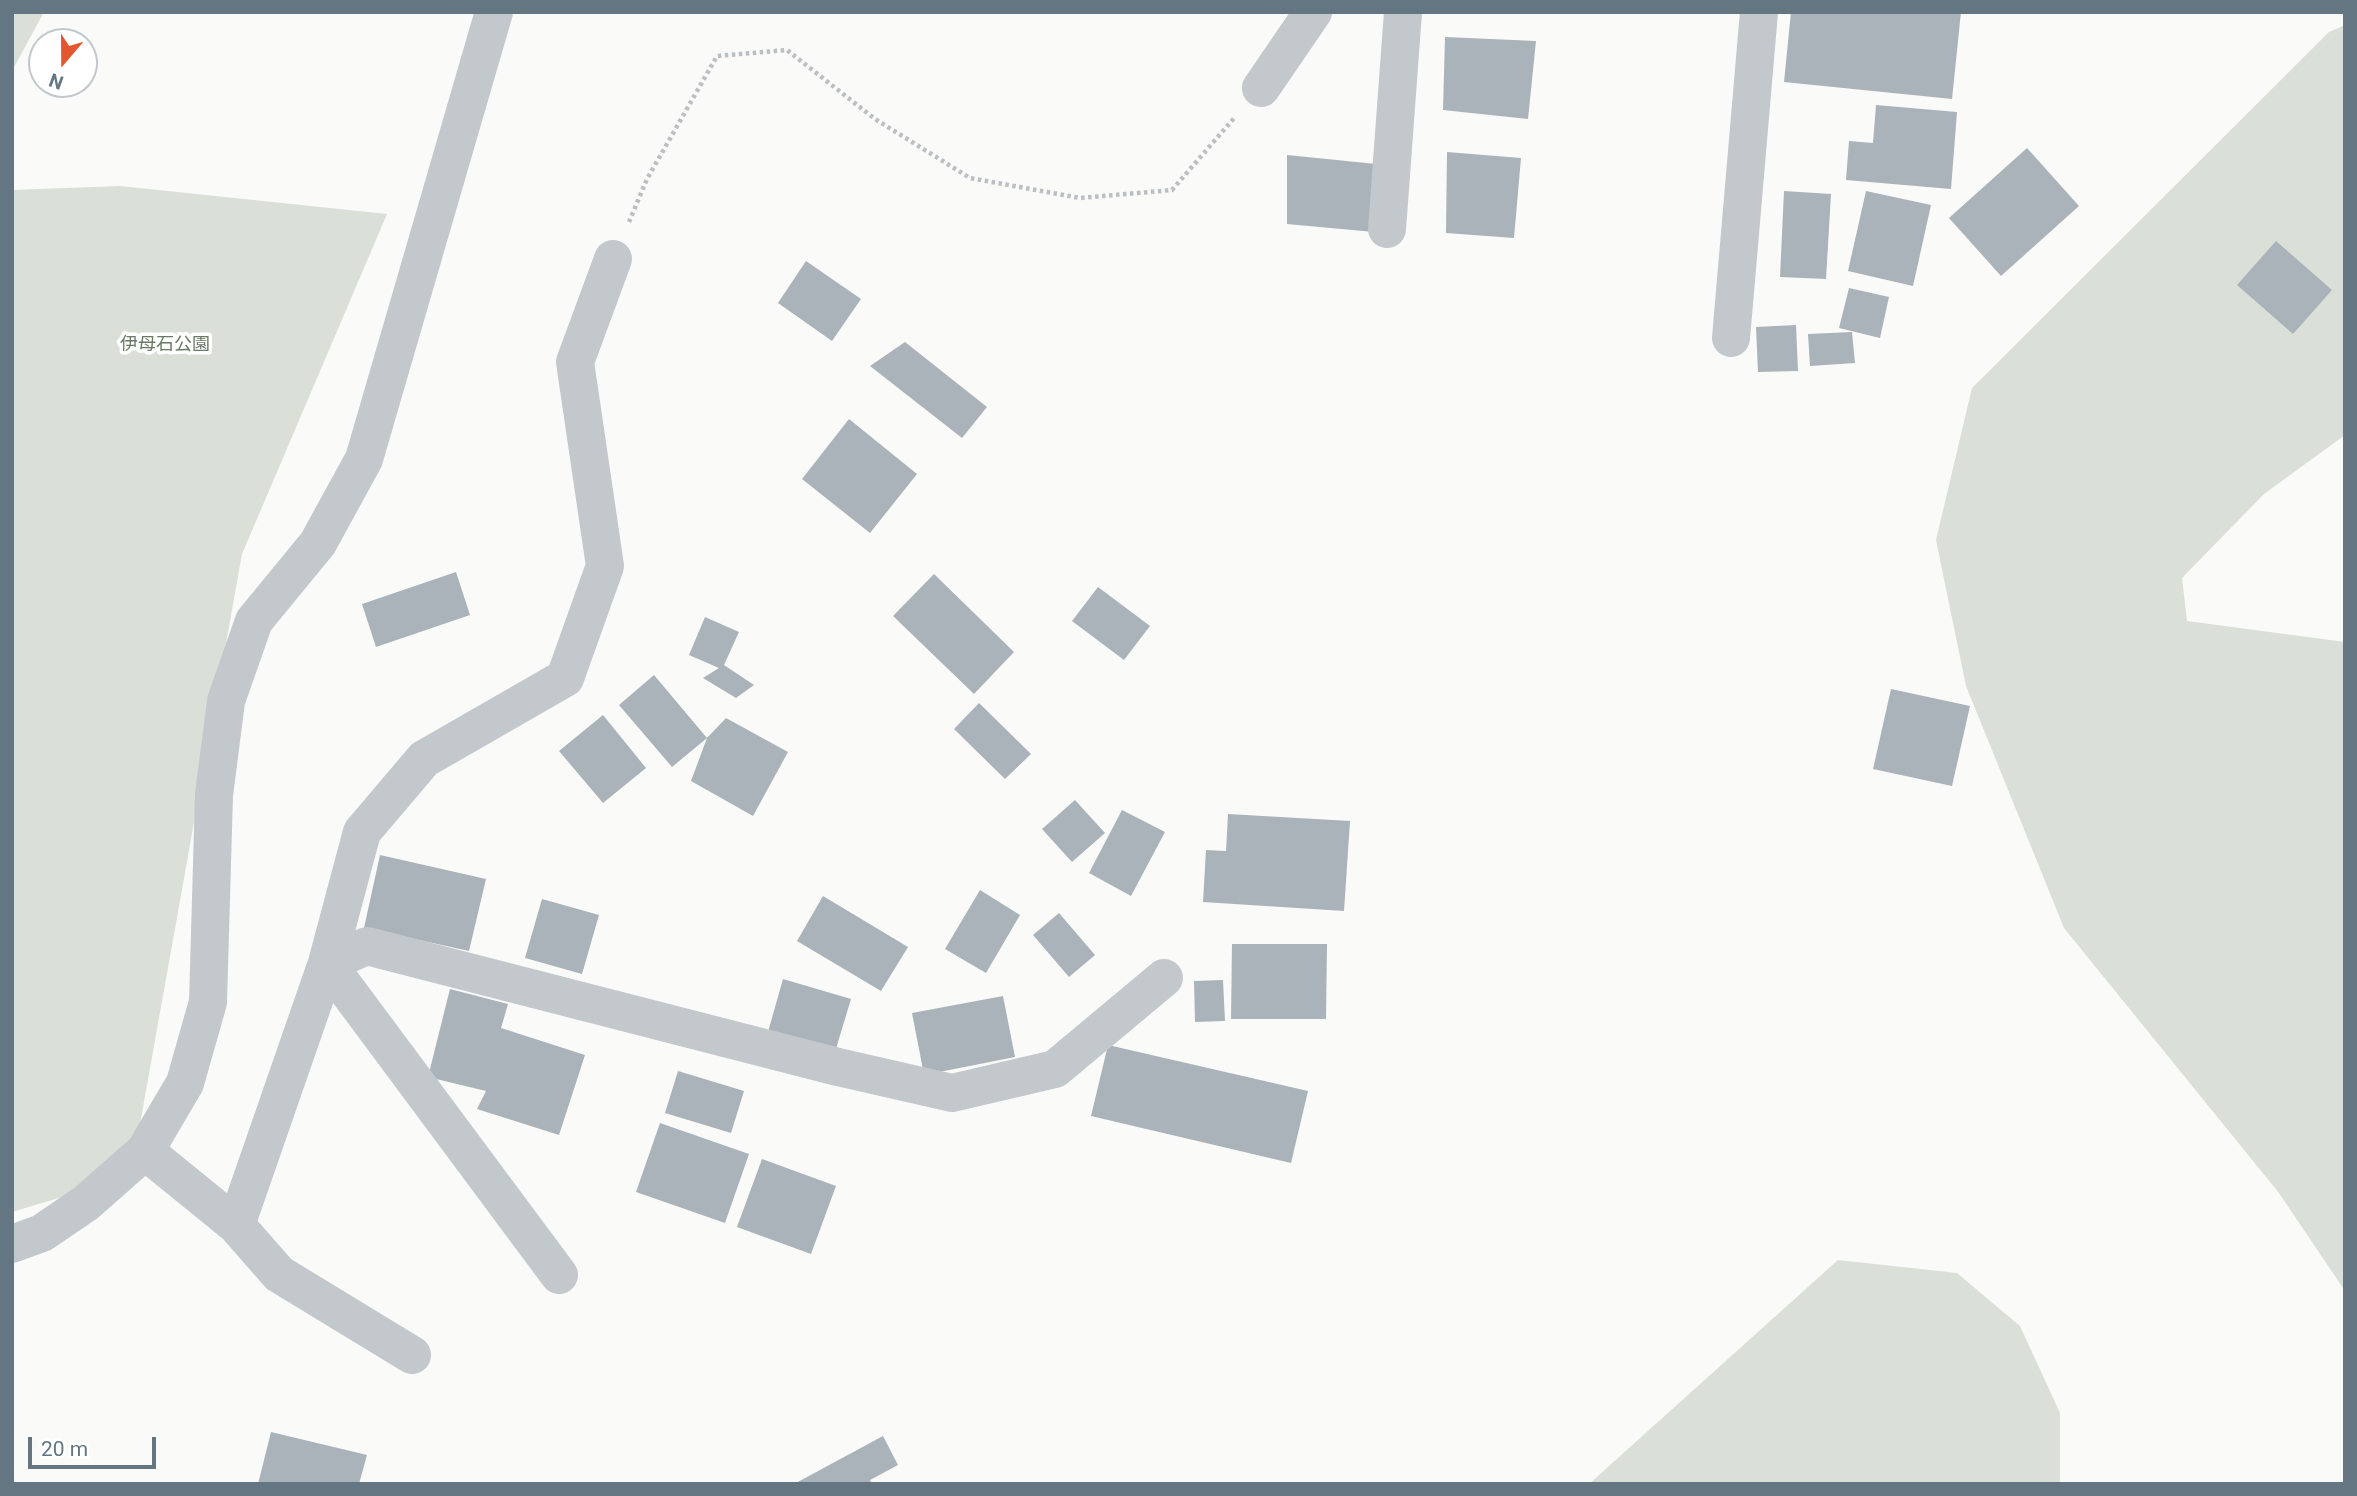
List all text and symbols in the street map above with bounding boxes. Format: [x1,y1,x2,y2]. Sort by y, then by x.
north arrow [28,28,98,98]
text: N [46,68,67,94]
park label: 伊母石公園 [120,334,210,356]
scale bar [32,1422,159,1466]
text: 20 m [41,1437,88,1461]

